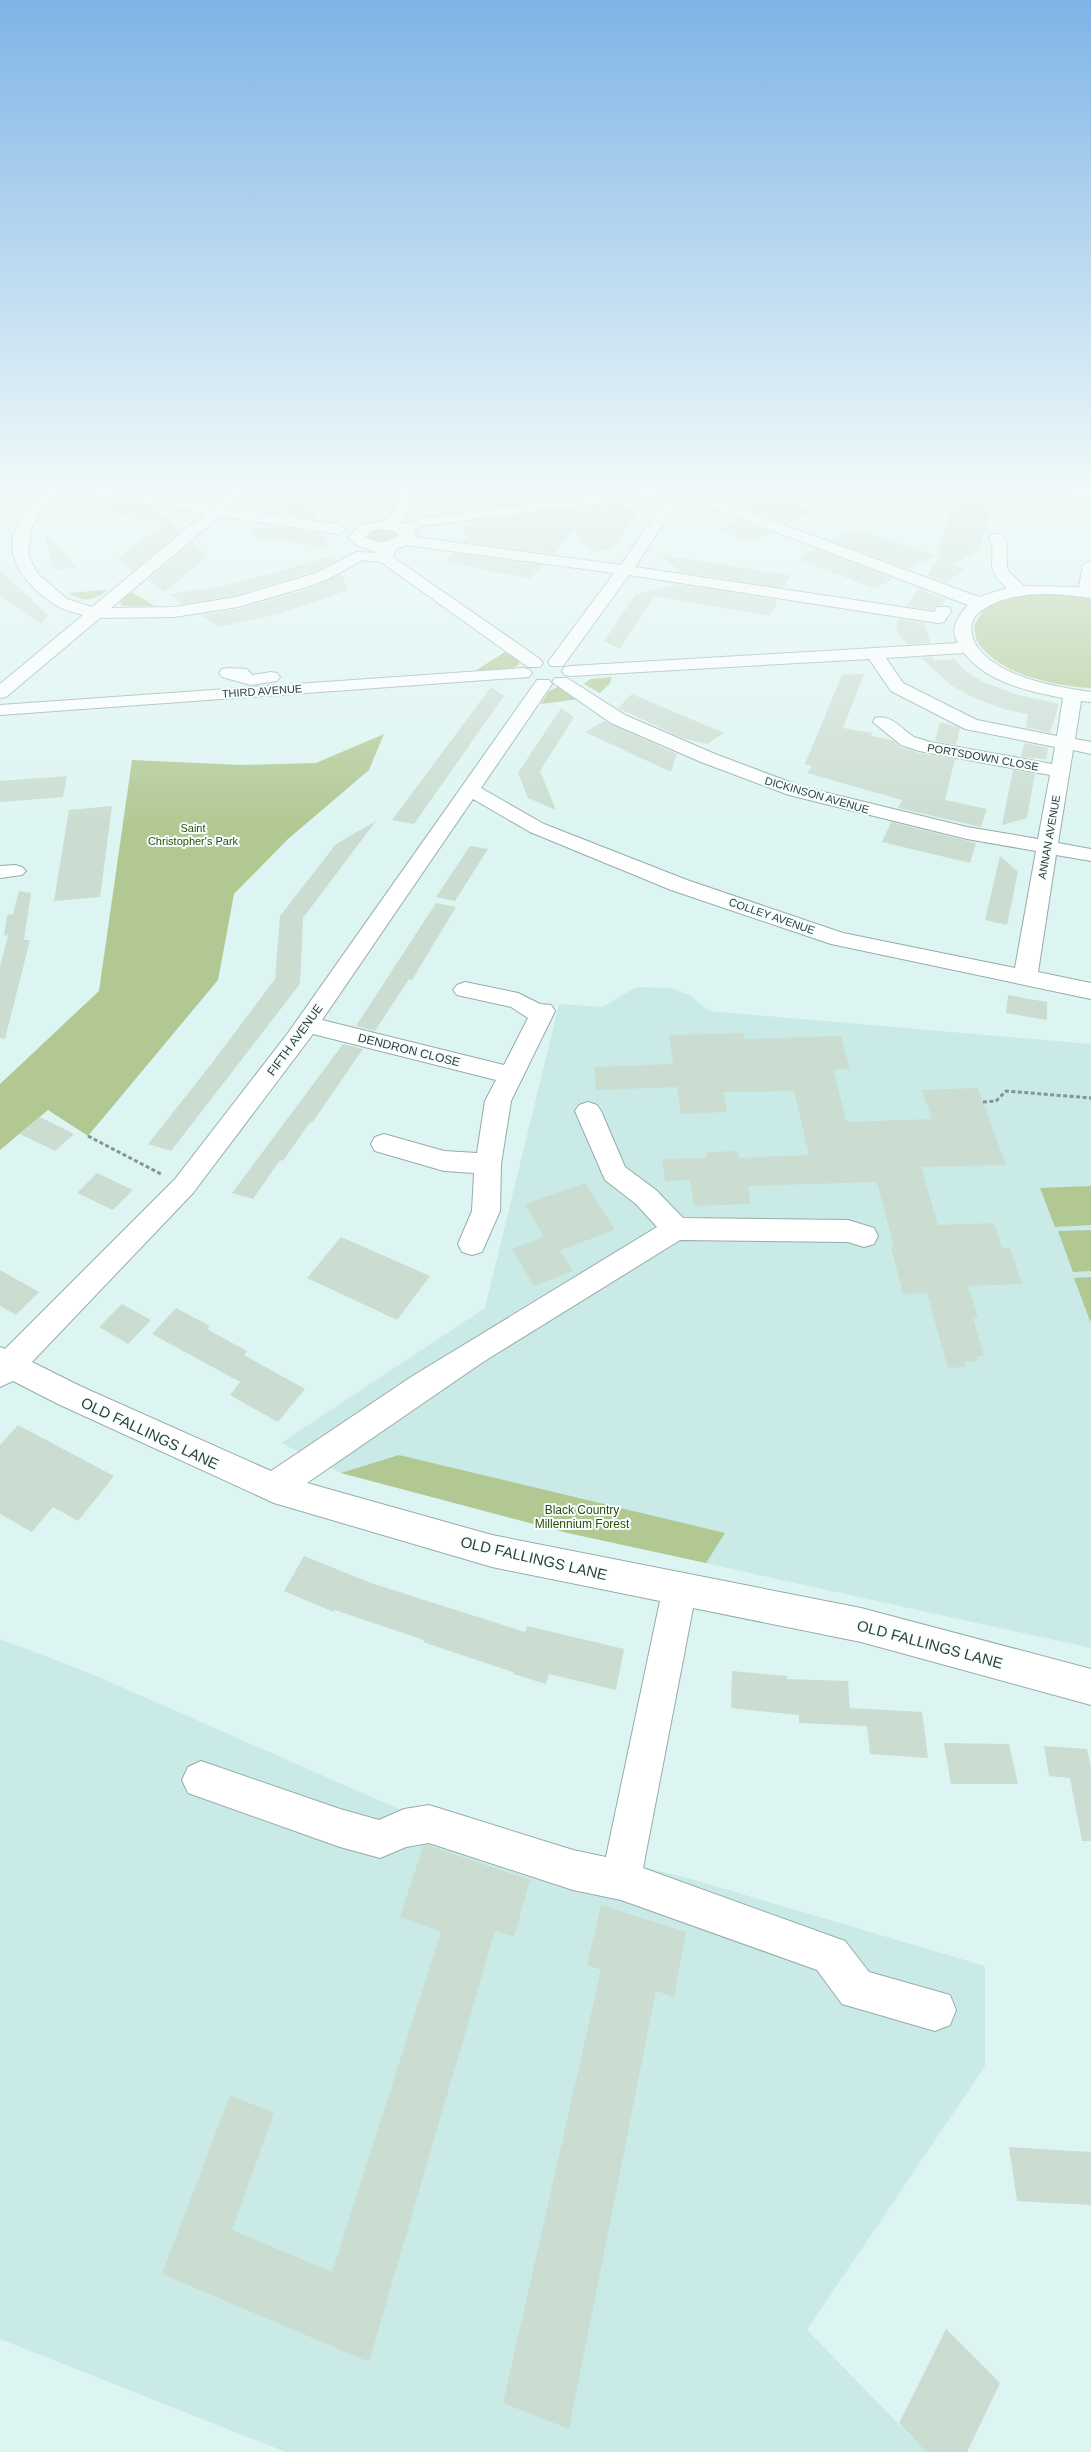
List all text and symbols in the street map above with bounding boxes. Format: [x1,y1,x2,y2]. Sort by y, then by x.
street label: THIRD AVENUE [221,682,303,700]
street label: PORTSDOWN CLOSE [926,741,1040,773]
street label: DICKINSON AVENUE [763,774,871,816]
street label: ANNAN AVENUE [1036,794,1062,880]
park label: Saint Christopher's Park [148,822,239,847]
street label: COLLEY AVENUE [727,896,817,936]
street label: FIFTH AVENUE [264,1001,326,1079]
street label: DENDRON CLOSE [357,1031,461,1069]
street label: OLD FALLINGS LANE [78,1394,222,1472]
park label: Black Country Millennium Forest [535,1503,630,1531]
street label: OLD FALLINGS LANE [459,1533,609,1583]
street label: OLD FALLINGS LANE [855,1616,1005,1672]

